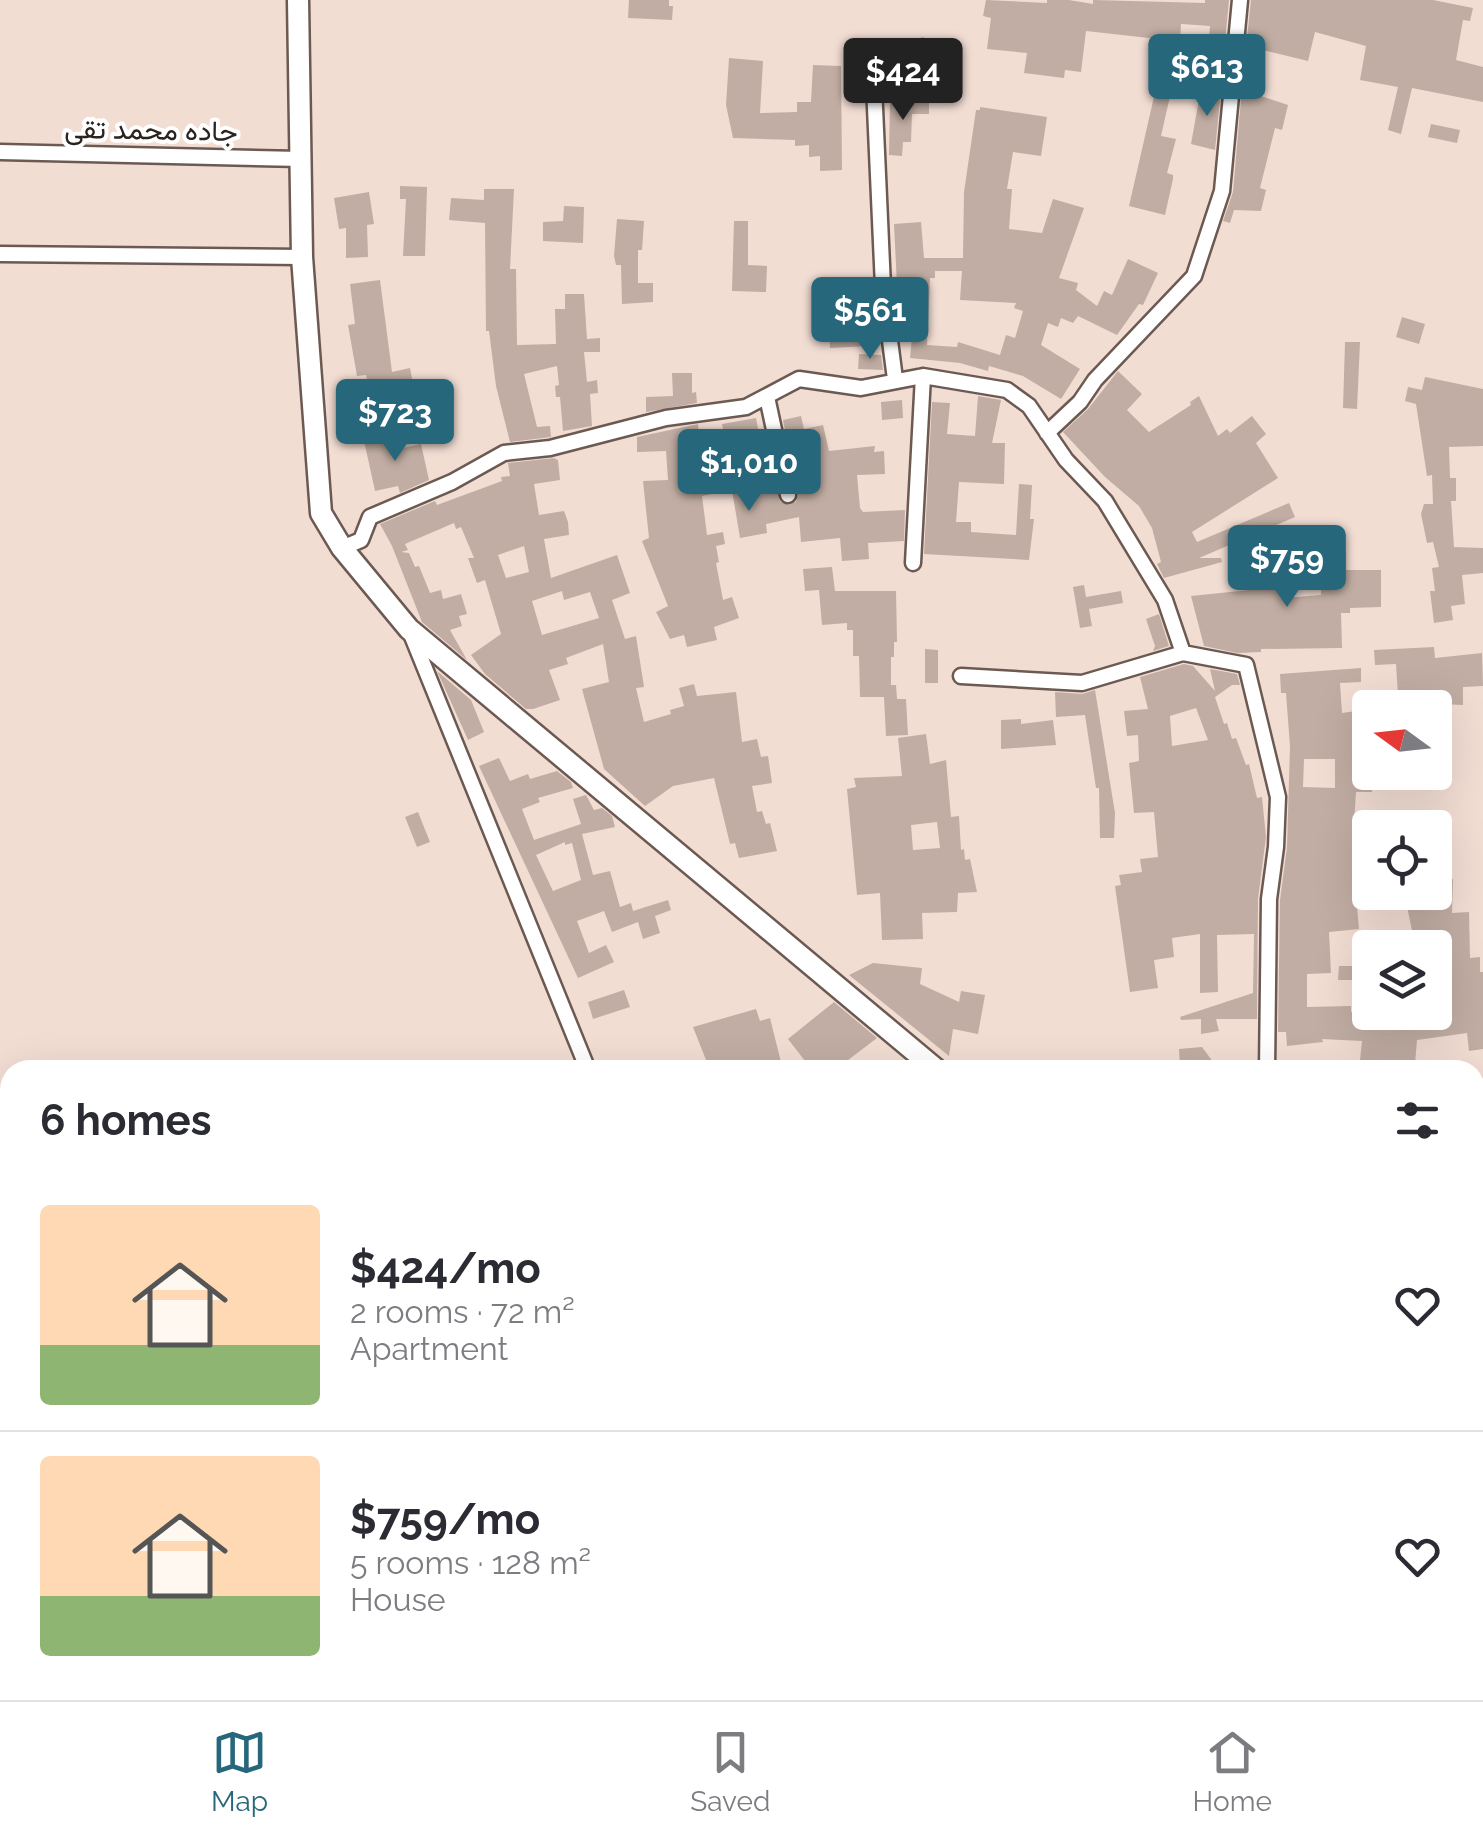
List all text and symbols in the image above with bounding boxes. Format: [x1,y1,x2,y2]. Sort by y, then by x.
pin: $613 [1148,34,1266,119]
pin: $424 [844,38,962,123]
text: $613 [1170,48,1244,85]
text: $424 [866,52,940,89]
street label: جاده محمد تقی [64,112,238,148]
pin: $561 [811,277,929,362]
text: $561 [833,291,907,328]
pin: $723 [336,379,454,464]
text: $723 [358,393,432,430]
pin: $1,010 [668,429,830,514]
text: $1,010 [700,443,798,480]
pin: $759 [1228,525,1346,610]
text: $759 [1250,539,1324,576]
north arrow [1352,690,1452,790]
map controls [1352,690,1452,1030]
button: locate [1352,810,1452,910]
button: layers [1352,930,1452,1030]
icon: filters [1390,1093,1445,1148]
text: 6 homes [40,1096,211,1145]
text: $424/mo [350,1244,541,1293]
icon: home [120,1245,240,1365]
icon: heart [1390,1278,1445,1333]
text: 2 rooms · 72 m² [350,1293,575,1330]
text: Apartment [350,1330,508,1367]
text: $759/mo [350,1495,540,1544]
icon: home [120,1496,240,1616]
icon: heart [1390,1529,1445,1584]
text: 5 rooms · 128 m² [350,1544,591,1581]
text: House [350,1581,446,1618]
tab: Map [211,1725,268,1818]
tab: Saved [690,1725,770,1818]
tab: Home [1193,1725,1272,1818]

